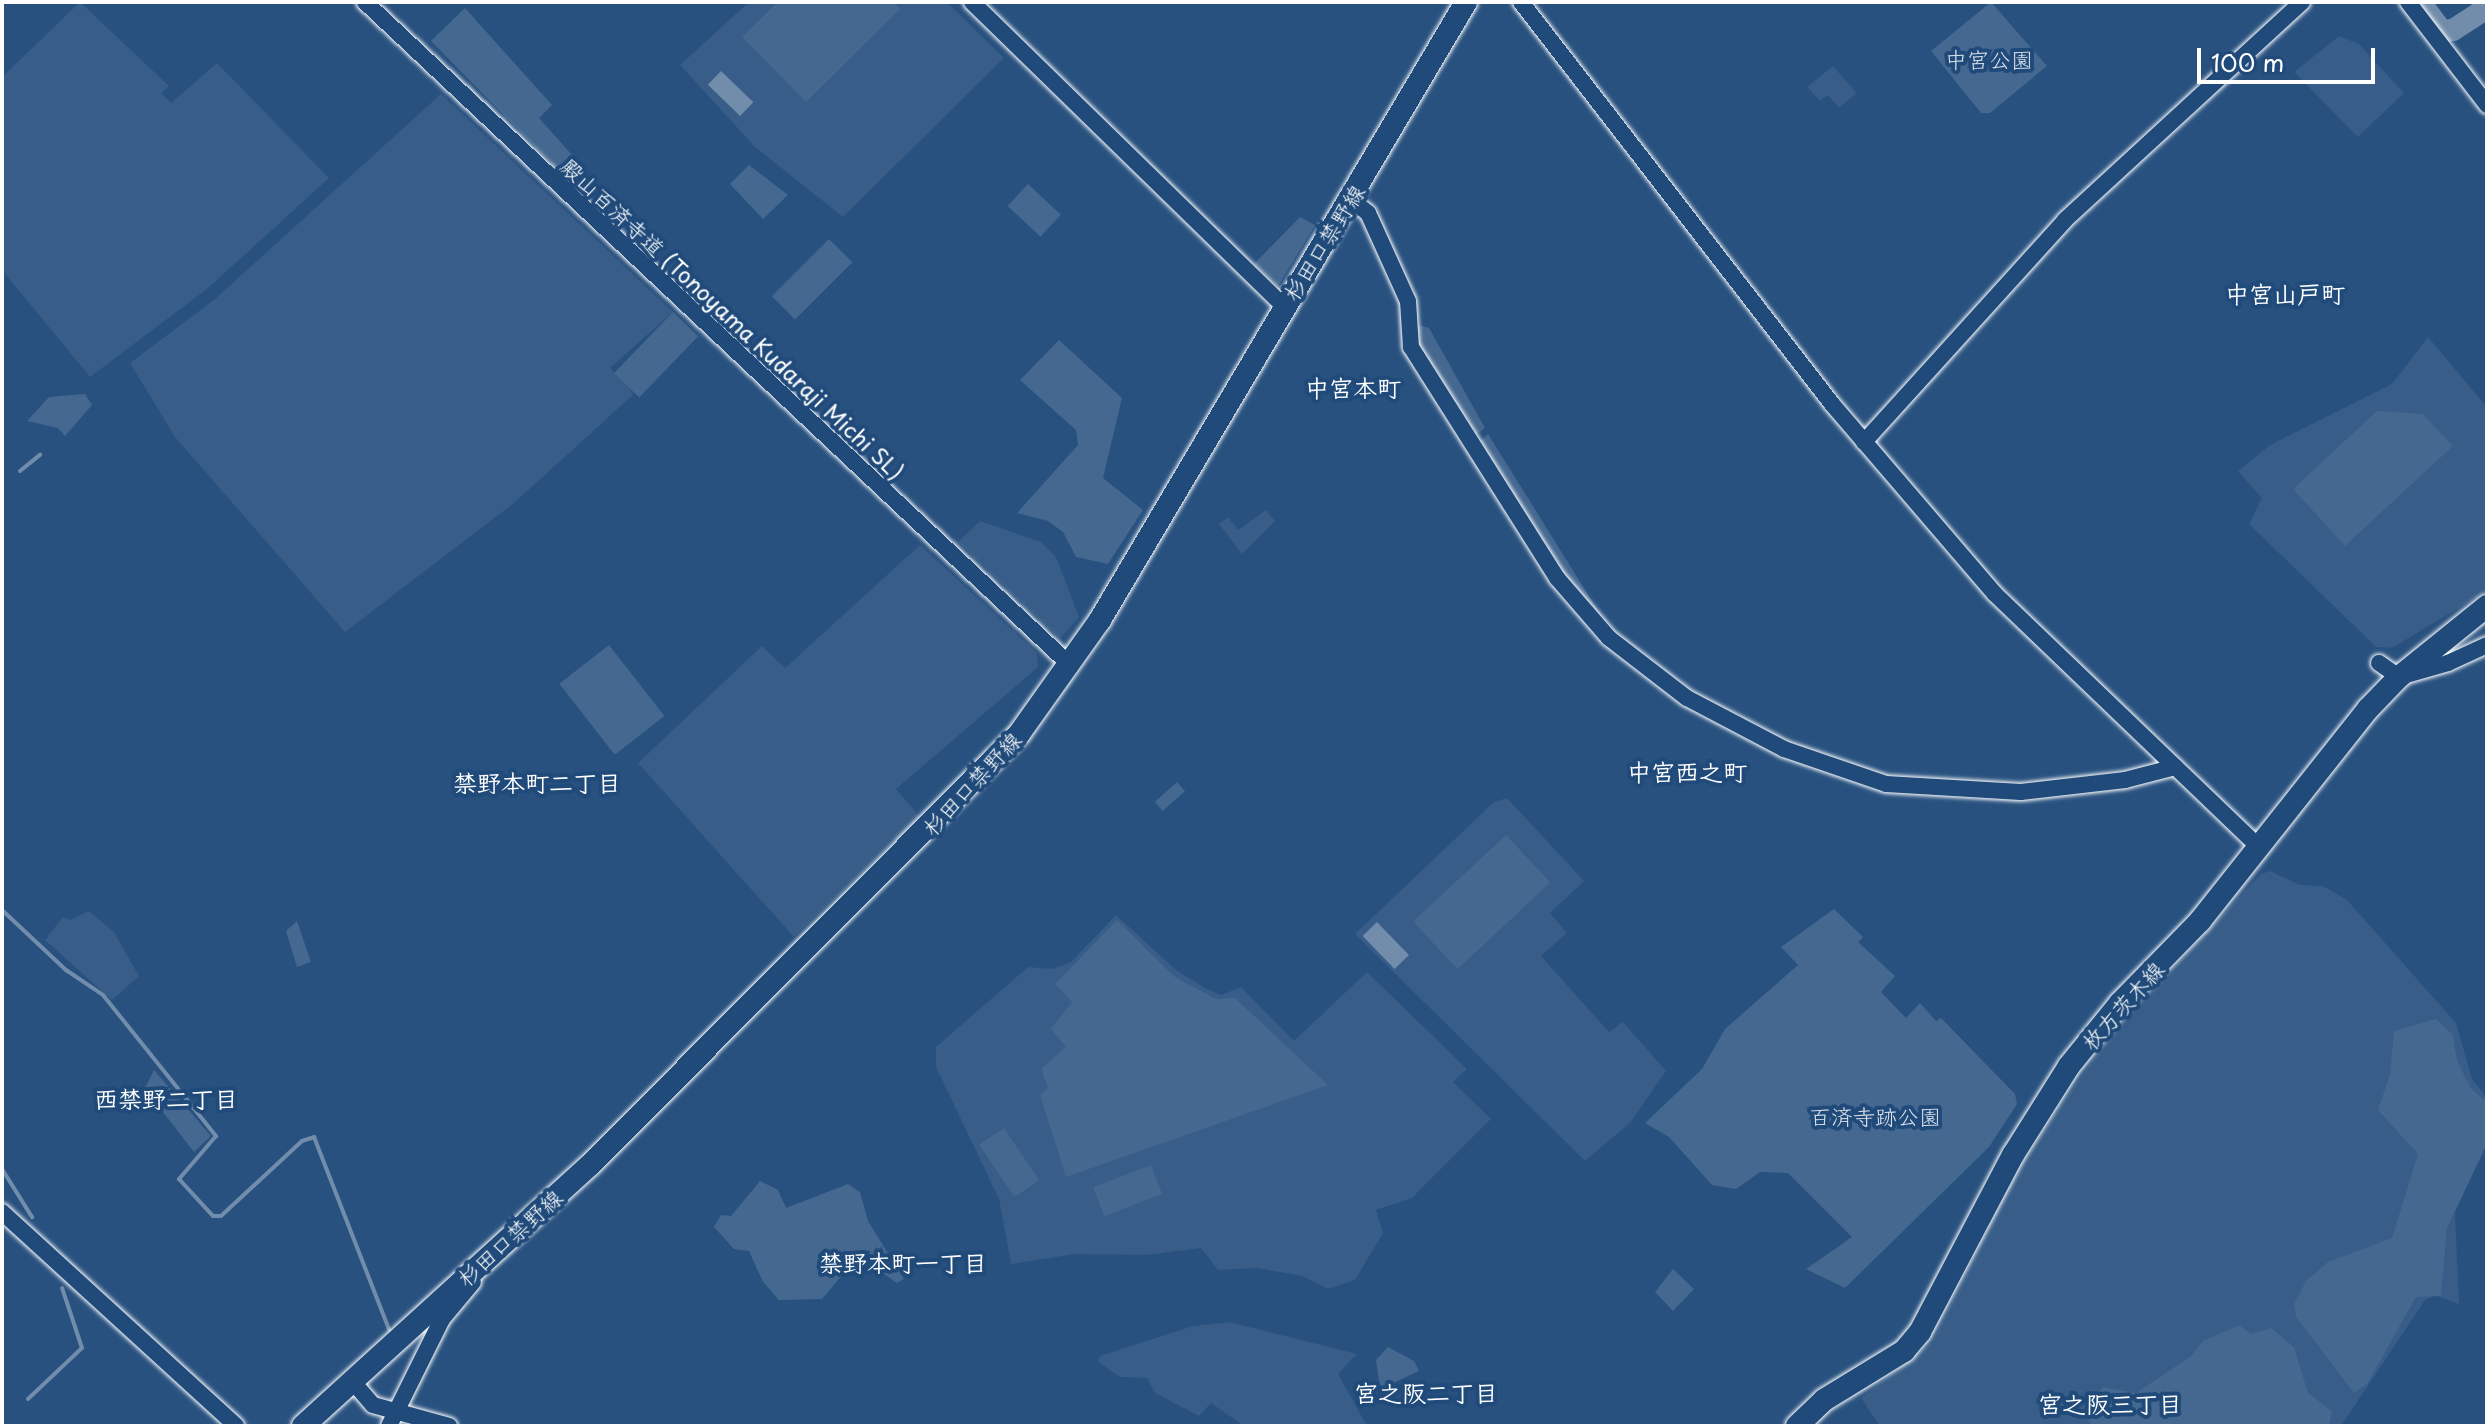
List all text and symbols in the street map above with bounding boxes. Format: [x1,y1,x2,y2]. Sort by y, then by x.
scale bar [2201,32,2379,82]
text: 100 m [2211,44,2284,80]
park label: 中宮公園 [1945,46,2033,72]
street label: 殿山百済寺道 (Tonoyama Kudaraji Michi SL) [556,151,910,485]
street label: 杉田口禁野線 [1277,179,1369,305]
district label: 中宮山戸町 [2225,280,2345,308]
district label: 中宮本町 [1305,374,1401,402]
street label: 杉田口禁野線 [916,726,1026,840]
district label: 中宮西之町 [1627,758,1747,786]
district label: 禁野本町二丁目 [453,769,621,797]
street label: 枚方茨木線 [2075,955,2169,1055]
district label: 西禁野二丁目 [94,1085,238,1113]
park label: 百済寺跡公園 [1809,1103,1941,1129]
street label: 杉田口禁野線 [451,1183,567,1291]
district label: 禁野本町一丁目 [819,1249,987,1277]
district label: 宮之阪二丁目 [1354,1379,1498,1407]
district label: 宮之阪三丁目 [2038,1390,2182,1418]

